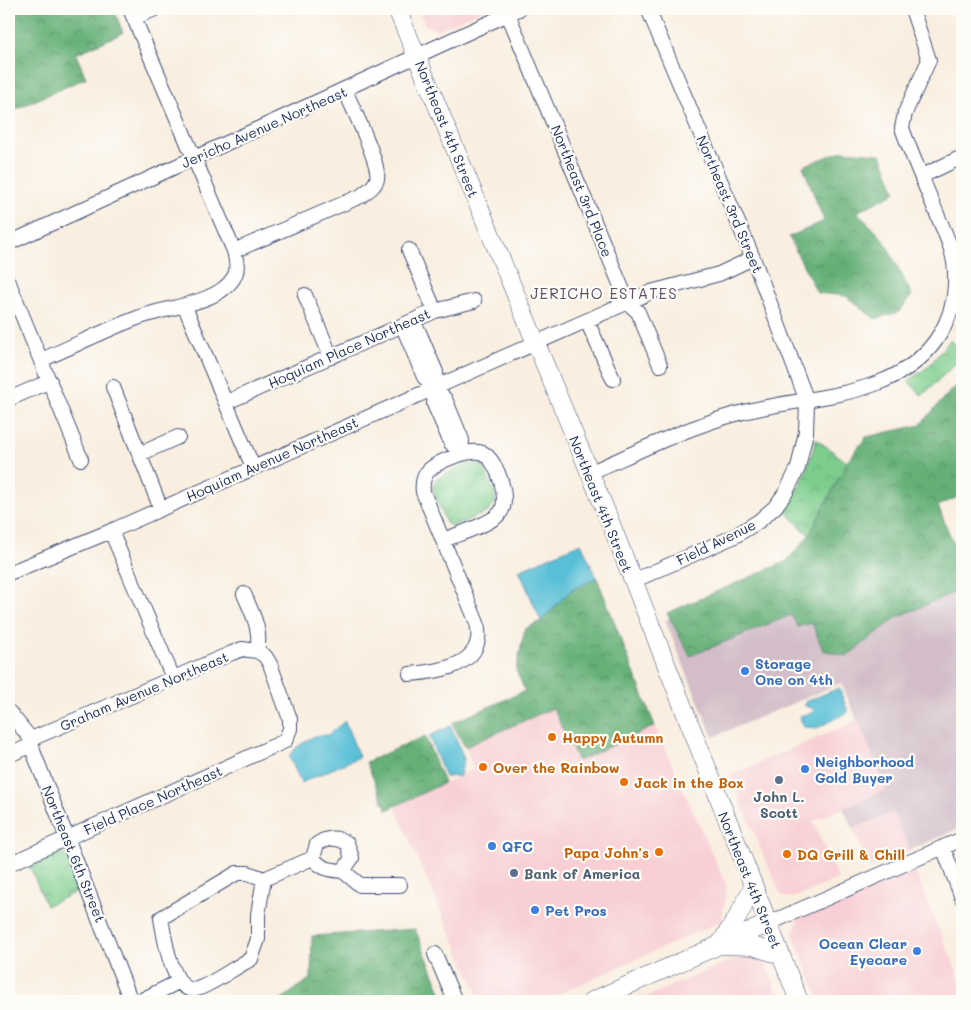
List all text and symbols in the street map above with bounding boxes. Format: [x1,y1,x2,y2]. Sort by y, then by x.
street label: Northeast 4th Street [411,58,483,200]
street label: Jericho Avenue Northeast [178,82,350,172]
street label: Northeast 3rd Place [547,122,617,260]
street label: Northeast 3rd Street [692,132,768,276]
district label: JERICHO ESTATES [530,283,678,303]
street label: Hoquiam Place Northeast [265,304,433,392]
street label: Hoquiam Avenue Northeast [183,412,361,506]
street label: Northeast 4th Street [565,433,637,575]
street label: Field Avenue [673,515,759,569]
street label: Graham Avenue Northeast [57,647,231,735]
place label: Storage One on 4th [755,654,833,689]
marker: Storage One on 4th [739,665,751,677]
place label: Happy Autumn [562,728,663,747]
marker: Happy Autumn [546,731,558,743]
place label: Neighborhood Gold Buyer [815,752,914,787]
place label: Over the Rainbow [493,758,620,777]
street label: Field Place Northeast [81,761,225,839]
marker: Over the Rainbow [477,761,489,773]
marker: Neighborhood Gold Buyer [799,763,811,775]
place label: Jack in the Box [634,773,744,792]
marker: John L. Scott [773,774,785,786]
marker: Jack in the Box [618,776,630,788]
street label: Northeast 6th Street [38,783,110,925]
place label: John L. Scott [753,787,805,822]
street label: Northeast 4th Street [714,809,786,951]
place label: QFC [502,837,533,856]
marker: QFC [486,840,498,852]
place label: Papa John's [564,843,649,862]
place label: DQ Grill & Chill [797,845,905,864]
marker: Papa John's [653,846,665,858]
marker: DQ Grill & Chill [781,848,793,860]
place label: Bank of America [524,864,641,883]
marker: Bank of America [508,867,520,879]
place label: Pet Pros [545,901,607,920]
marker: Pet Pros [529,904,541,916]
place label: Ocean Clear Eyecare [819,934,907,969]
marker: Ocean Clear Eyecare [911,945,923,957]

